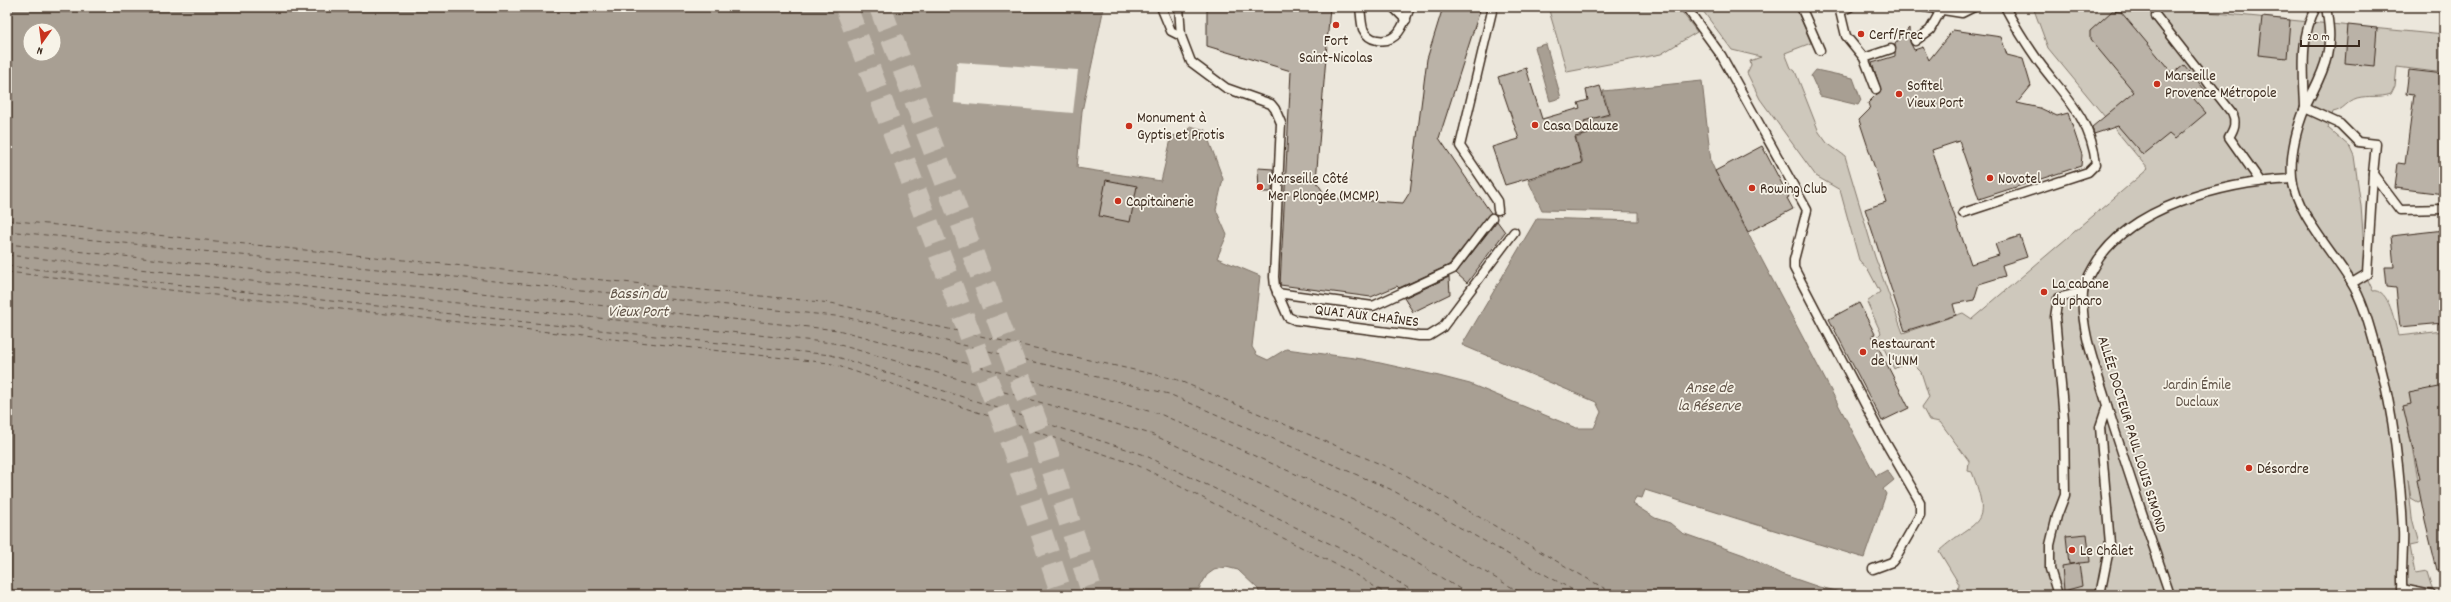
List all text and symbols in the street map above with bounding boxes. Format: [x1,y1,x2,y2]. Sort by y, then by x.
marker: Fort Saint-Nicolas [1331,20,1341,30]
north arrow [22,22,62,62]
scale bar [2301,22,2359,48]
place label: Cerf/Frec [1869,25,1923,47]
marker: Cerf/Frec [1856,29,1866,39]
text: 20 m [2307,29,2330,46]
place label: Fort Saint-Nicolas [1299,31,1373,70]
text: N [35,41,45,58]
place label: Marseille Provence Métropole [2165,66,2277,105]
place label: Sofitel Vieux Port [1907,76,1964,115]
marker: Marseille Provence Métropole [2152,79,2162,89]
marker: Sofitel Vieux Port [1894,89,1904,99]
place label: Monument à Gyptis et Protis [1137,108,1225,147]
place label: Casa Dalauze [1543,116,1619,138]
marker: Casa Dalauze [1530,120,1540,130]
marker: Monument à Gyptis et Protis [1124,121,1134,131]
place label: Marseille Côté Mer Plongée (MCMP) [1268,169,1379,208]
place label: Novotel [1998,169,2041,191]
marker: Novotel [1985,173,1995,183]
place label: Rowing Club [1760,179,1827,201]
marker: Marseille Côté Mer Plongée (MCMP) [1255,182,1265,192]
marker: Rowing Club [1747,183,1757,193]
place label: Capitainerie [1126,192,1194,214]
marker: Capitainerie [1113,196,1123,206]
place label: La cabane du pharo [2052,274,2109,313]
water label: Bassin du Vieux Port [608,283,670,324]
marker: La cabane du pharo [2039,287,2049,297]
street label: QUAI AUX CHAÎNES [1313,300,1420,334]
place label: Restaurant de l'UNM [1871,334,1936,373]
street label: ALLÉE DOCTEUR PAUL LOUIS SIMOND [2091,334,2172,536]
marker: Restaurant de l'UNM [1858,347,1868,357]
park label: Jardin Émile Duclaux [2163,375,2232,414]
water label: Anse de la Réserve [1677,377,1742,418]
place label: Désordre [2257,459,2309,481]
marker: Désordre [2244,463,2254,473]
place label: Le Châlet [2080,541,2134,563]
marker: Le Châlet [2067,545,2077,555]

